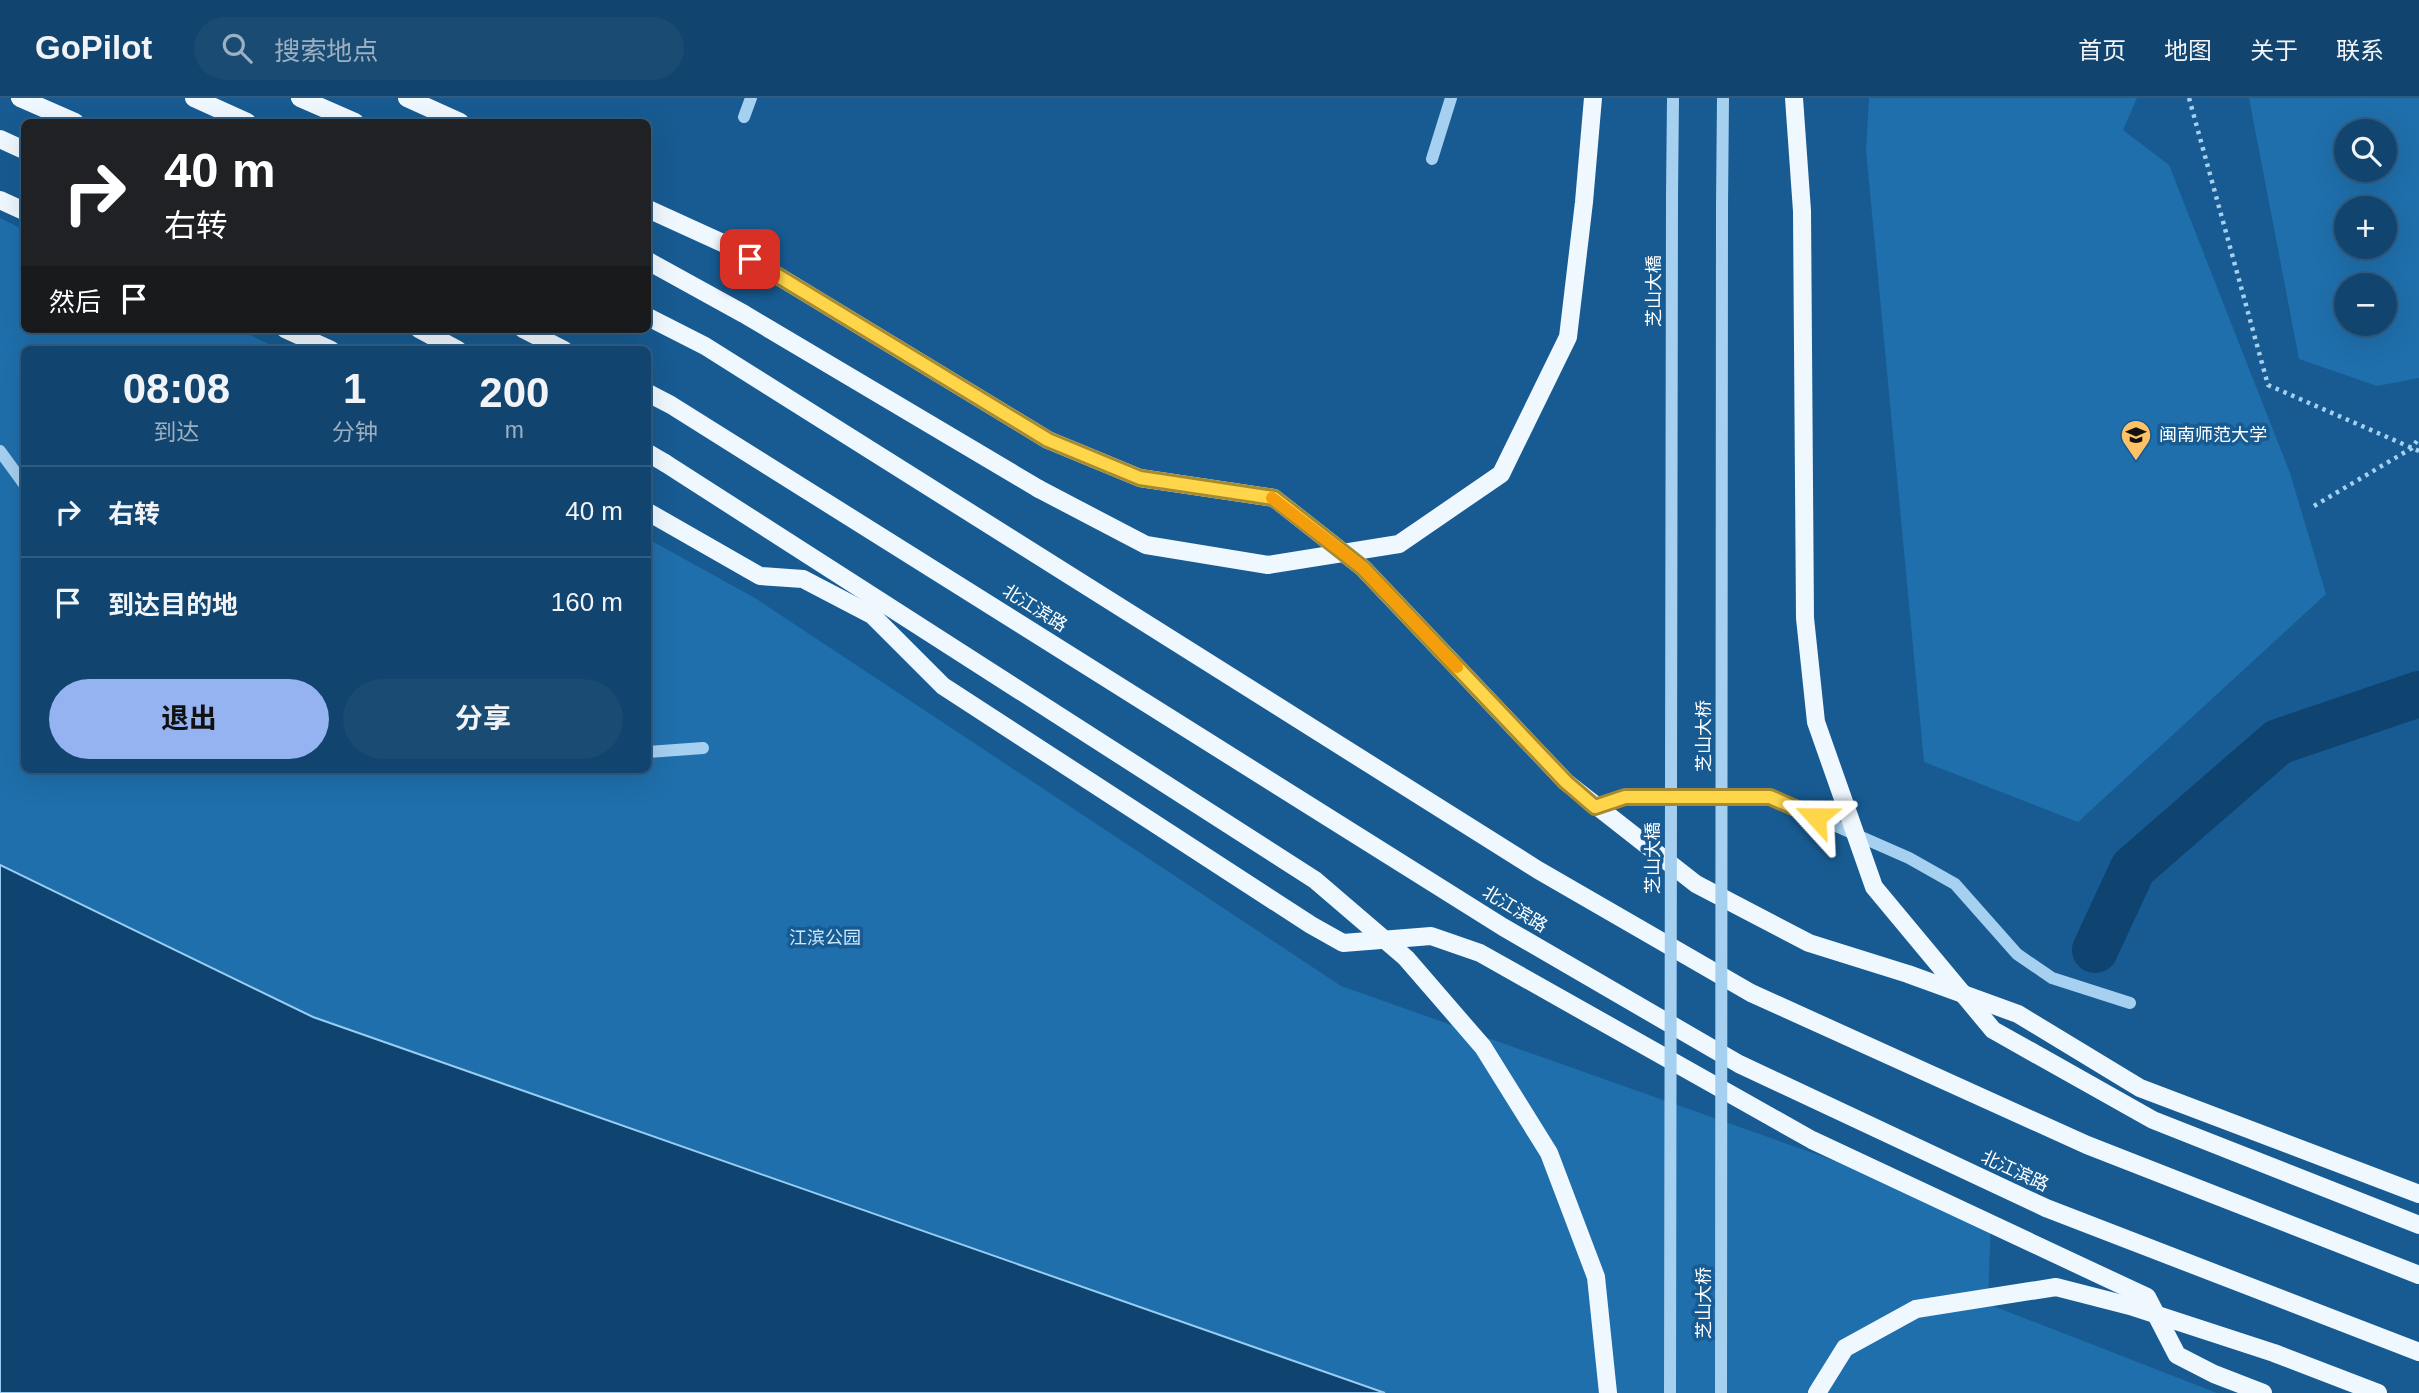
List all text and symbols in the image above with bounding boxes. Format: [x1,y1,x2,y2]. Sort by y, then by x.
search box [194,17,684,80]
text: GoPilot [35,29,152,66]
icon: search [218,29,256,67]
text: 搜索地点 [274,36,378,66]
text: 首页 [2078,37,2126,64]
text: 地图 [2164,37,2212,64]
text: 关于 [2250,37,2298,64]
text: 联系 [2336,37,2384,64]
map controls [2334,119,2397,336]
button: search [2334,119,2397,182]
text: 40 m [164,143,276,197]
icon: right [49,147,140,238]
button: + [2334,196,2397,259]
text: 右转 [164,208,228,244]
pin [720,229,780,289]
icon: arrive [731,240,769,278]
street label: 芝山大橋 [1644,255,1664,327]
button: − [2334,273,2397,336]
icon: arrive [115,280,153,318]
text: 然后 [49,287,101,317]
text: 08:08 [123,365,230,412]
text: 1 [343,365,366,412]
text: 200 [479,369,549,416]
text: m [505,417,524,443]
school or university icon: 闽南师范大学 [2119,418,2153,462]
text: 到达 [153,419,199,445]
text: 分钟 [332,419,378,445]
place label: 闽南师范大学 [2159,425,2267,445]
icon: right [49,493,87,531]
text: 40 m [565,496,623,526]
text: 右转 [108,499,160,529]
street label: 北江滨路 [999,580,1071,636]
icon: arrive [49,584,87,622]
text: 160 m [551,587,623,617]
text: 到达目的地 [108,590,238,620]
button: 退出 [49,679,329,759]
button: 分享 [343,679,623,759]
street label: 芝山大桥 [1694,700,1714,772]
position arrow [1779,780,1853,854]
street label: 芝山大橋 [1643,822,1663,894]
street label: 北江滨路 [1479,882,1551,936]
park label: 江滨公园 [789,928,861,948]
street label: 北江滨路 [1978,1147,2052,1195]
street label: 芝山大桥 [1694,1267,1714,1339]

